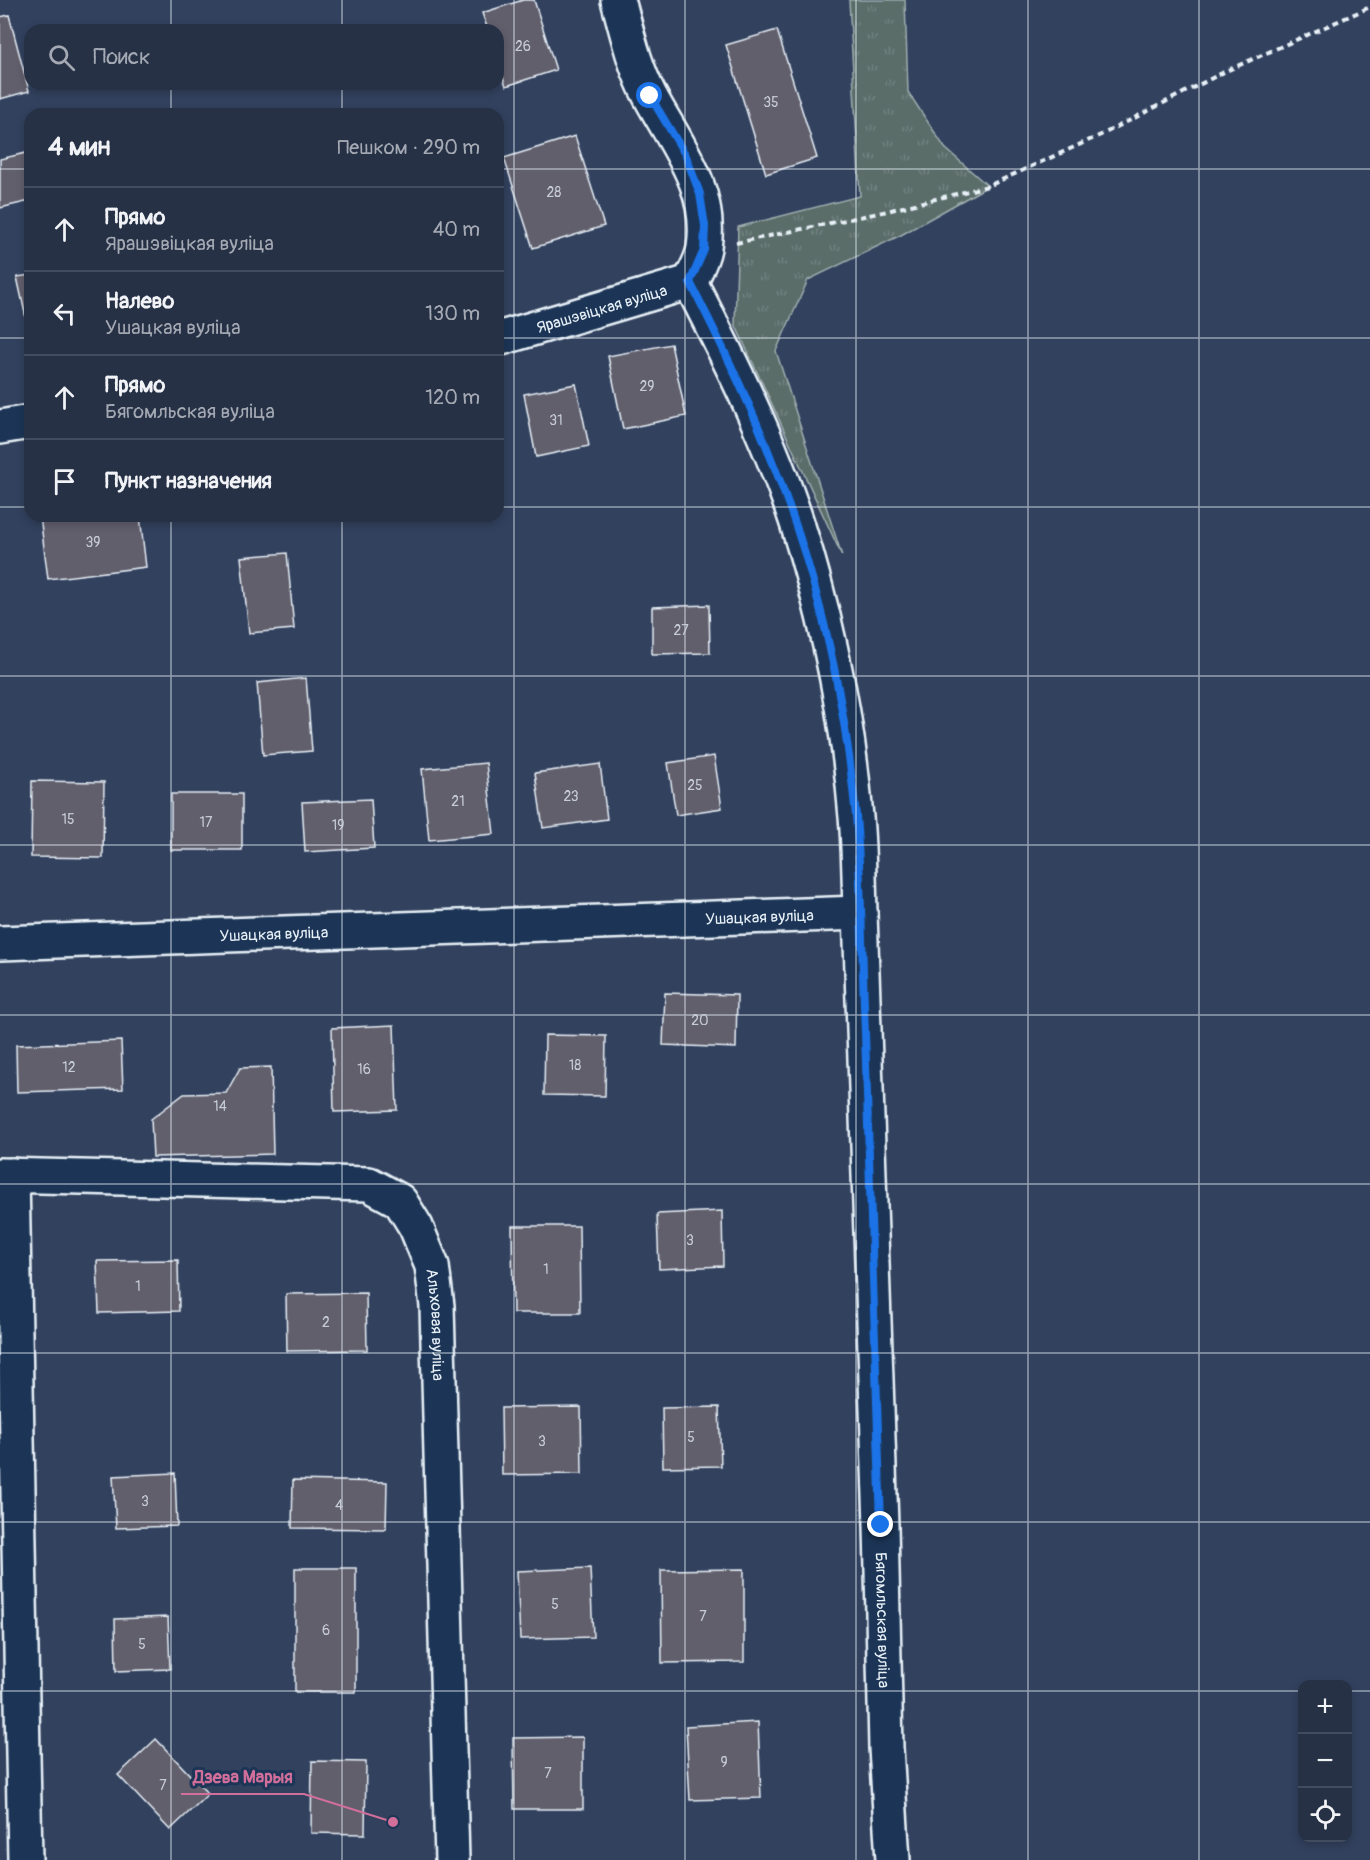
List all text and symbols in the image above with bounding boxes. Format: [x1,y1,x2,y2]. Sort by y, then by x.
search box [24,24,504,90]
house number: 26 [515,38,531,55]
icon: search [45,41,78,74]
text: Поиск [93,43,150,71]
route start [636,82,662,108]
house number: 35 [763,94,779,111]
text: 4 мин [48,131,110,163]
text: Пешком · 290 m [337,135,480,160]
house number: 28 [547,184,561,201]
text: Прямо [105,203,165,231]
icon: ahead [48,213,81,246]
text: 40 m [433,217,480,242]
text: Ярашэвіцкая вуліца [105,231,274,256]
street label: Ярашэвіцкая вуліца [534,280,669,338]
text: Налево [105,287,174,315]
icon: left [48,297,81,330]
text: 130 m [425,301,480,326]
text: Ушацкая вуліца [105,315,241,340]
text: Прямо [105,371,165,399]
house number: 29 [639,378,655,395]
icon: ahead [48,381,81,414]
text: 120 m [425,385,480,410]
text: Бягомльская вуліца [105,399,275,424]
house number: 31 [549,412,563,429]
icon: arrive [48,465,81,498]
text: Пункт назначения [105,467,272,495]
house number: 39 [85,534,101,551]
house number: 27 [673,622,689,639]
house number: 25 [687,777,703,794]
house number: 23 [563,788,579,805]
house number: 21 [451,793,465,810]
house number: 15 [61,811,75,828]
house number: 17 [200,814,213,831]
house number: 19 [332,817,344,834]
street label: Ушацкая вуліца [705,906,814,929]
street label: Ушацкая вуліца [219,923,329,946]
house number: 20 [691,1012,709,1029]
house number: 18 [569,1057,581,1074]
house number: 12 [62,1059,76,1076]
house number: 16 [357,1061,371,1078]
house number: 14 [213,1098,227,1115]
house number: 3 [686,1232,694,1249]
house number: 1 [543,1261,549,1278]
street label: Альховая вуліца [421,1267,448,1381]
house number: 1 [135,1278,141,1295]
house number: 2 [322,1314,330,1331]
house number: 5 [687,1429,695,1446]
house number: 3 [538,1433,546,1450]
house number: 3 [141,1493,149,1510]
house number: 4 [335,1497,343,1514]
route end [867,1511,893,1537]
street label: Бягомльская вуліца [871,1552,894,1688]
house number: 5 [551,1596,559,1613]
house number: 7 [699,1608,707,1625]
house number: 6 [322,1622,330,1639]
house number: 5 [138,1636,146,1653]
map controls [1298,1680,1352,1842]
button: + [1298,1680,1352,1734]
button: − [1298,1734,1352,1788]
house number: 9 [720,1754,728,1771]
callout: Дзева Марыя [181,1758,304,1794]
house number: 7 [544,1765,552,1782]
text: Дзева Марыя [192,1766,293,1789]
house number: 7 [159,1777,167,1794]
button: locate [1298,1788,1352,1842]

